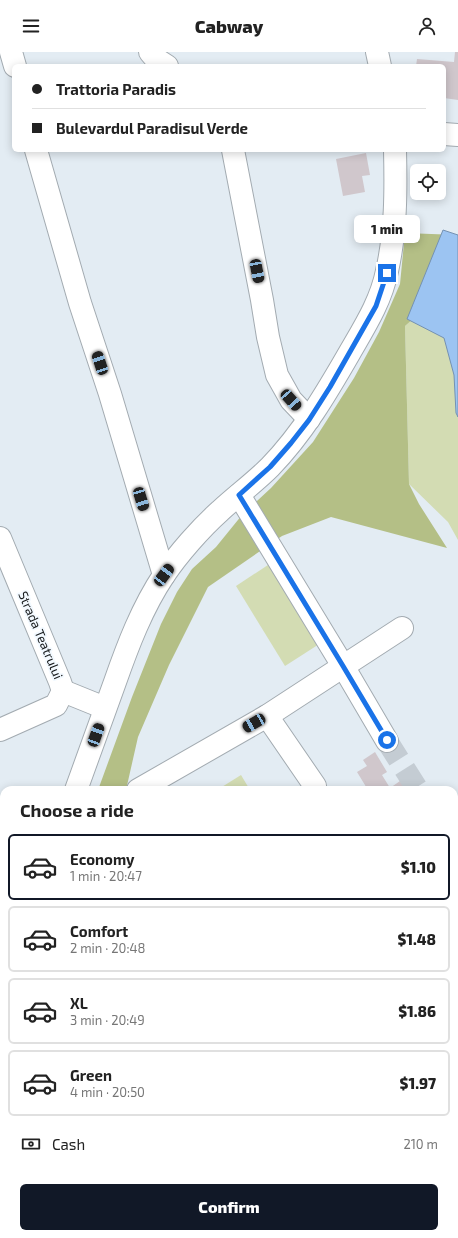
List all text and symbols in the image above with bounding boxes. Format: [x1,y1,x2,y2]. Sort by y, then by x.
icon: menu [20,15,42,37]
text: Cabway [195,15,263,37]
icon: person [416,15,438,37]
text: Trattoria Paradis [56,80,176,98]
text: Bulevardul Paradisul Verde [56,119,248,137]
map controls [410,164,446,200]
button: locate [410,164,446,200]
callout: 1 min [354,215,420,243]
text: 1 min [371,221,403,237]
car [249,258,265,284]
route end [378,264,396,282]
car [91,350,109,376]
car [279,387,303,413]
car [132,486,150,512]
car [152,562,176,588]
street label: Strada Teatrului [15,589,67,681]
car [241,712,267,734]
car [86,722,106,748]
route start [378,731,396,749]
text: Choose a ride [20,799,134,821]
icon: car [22,849,58,885]
text: Economy [70,850,135,868]
text: $1.10 [401,858,436,876]
text: 1 min · 20:47 [70,868,142,884]
icon: car [22,921,58,957]
text: Comfort [70,922,128,940]
text: $1.48 [397,930,436,948]
text: 2 min · 20:48 [70,940,145,956]
icon: car [22,993,58,1029]
text: XL [70,994,88,1012]
text: $1.86 [398,1002,436,1020]
text: 3 min · 20:49 [70,1012,145,1028]
icon: car [22,1065,58,1101]
text: Green [70,1066,112,1084]
text: $1.97 [400,1074,436,1092]
text: 4 min · 20:50 [70,1084,145,1100]
icon: cash [20,1133,42,1155]
text: Cash [52,1135,85,1153]
text: 210 m [403,1136,438,1152]
button: Confirm [20,1184,438,1230]

